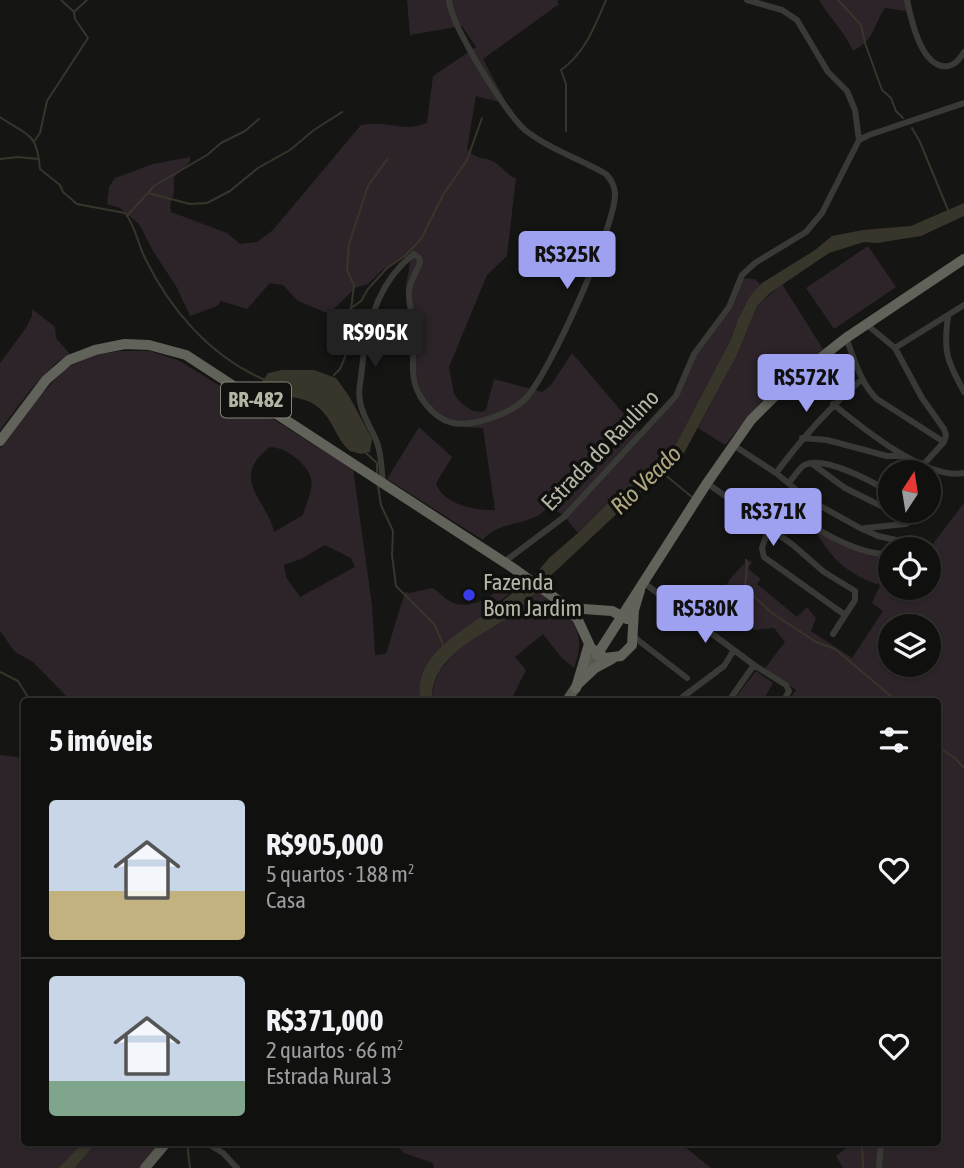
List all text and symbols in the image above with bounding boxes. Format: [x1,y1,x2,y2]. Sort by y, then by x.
pin: R$325K [510,232,624,291]
text: R$325K [535,241,599,267]
pin: R$905K [318,310,432,369]
text: R$905K [343,319,407,345]
pin: R$572K [749,354,863,414]
text: R$572K [774,364,838,390]
road number: BR-482 [221,382,291,418]
street label: Estrada do Raulino [536,384,664,516]
water label: Rio Veado [605,440,686,520]
north arrow [878,460,942,523]
map controls [878,460,941,677]
pin: R$371K [716,489,830,548]
text: R$371K [741,498,805,524]
button: locate [878,537,941,600]
place label: Fazenda Bom Jardim [483,569,582,621]
pin: R$580K [648,586,762,645]
marker: Fazenda Bom Jardim [461,587,477,603]
text: R$580K [673,595,737,621]
button: layers [878,614,941,677]
icon: filters [875,721,913,759]
text: 5 imóveis [49,723,153,757]
text: R$905,000 [266,827,384,861]
icon: home [105,828,189,912]
icon: heart [875,851,913,889]
text: 5 quartos · 188 m² [266,861,414,887]
text: Casa [266,887,306,913]
text: R$371,000 [266,1003,384,1037]
icon: home [105,1004,189,1088]
icon: heart [875,1027,913,1065]
text: 2 quartos · 66 m² [266,1037,404,1063]
text: Estrada Rural 3 [266,1063,392,1089]

